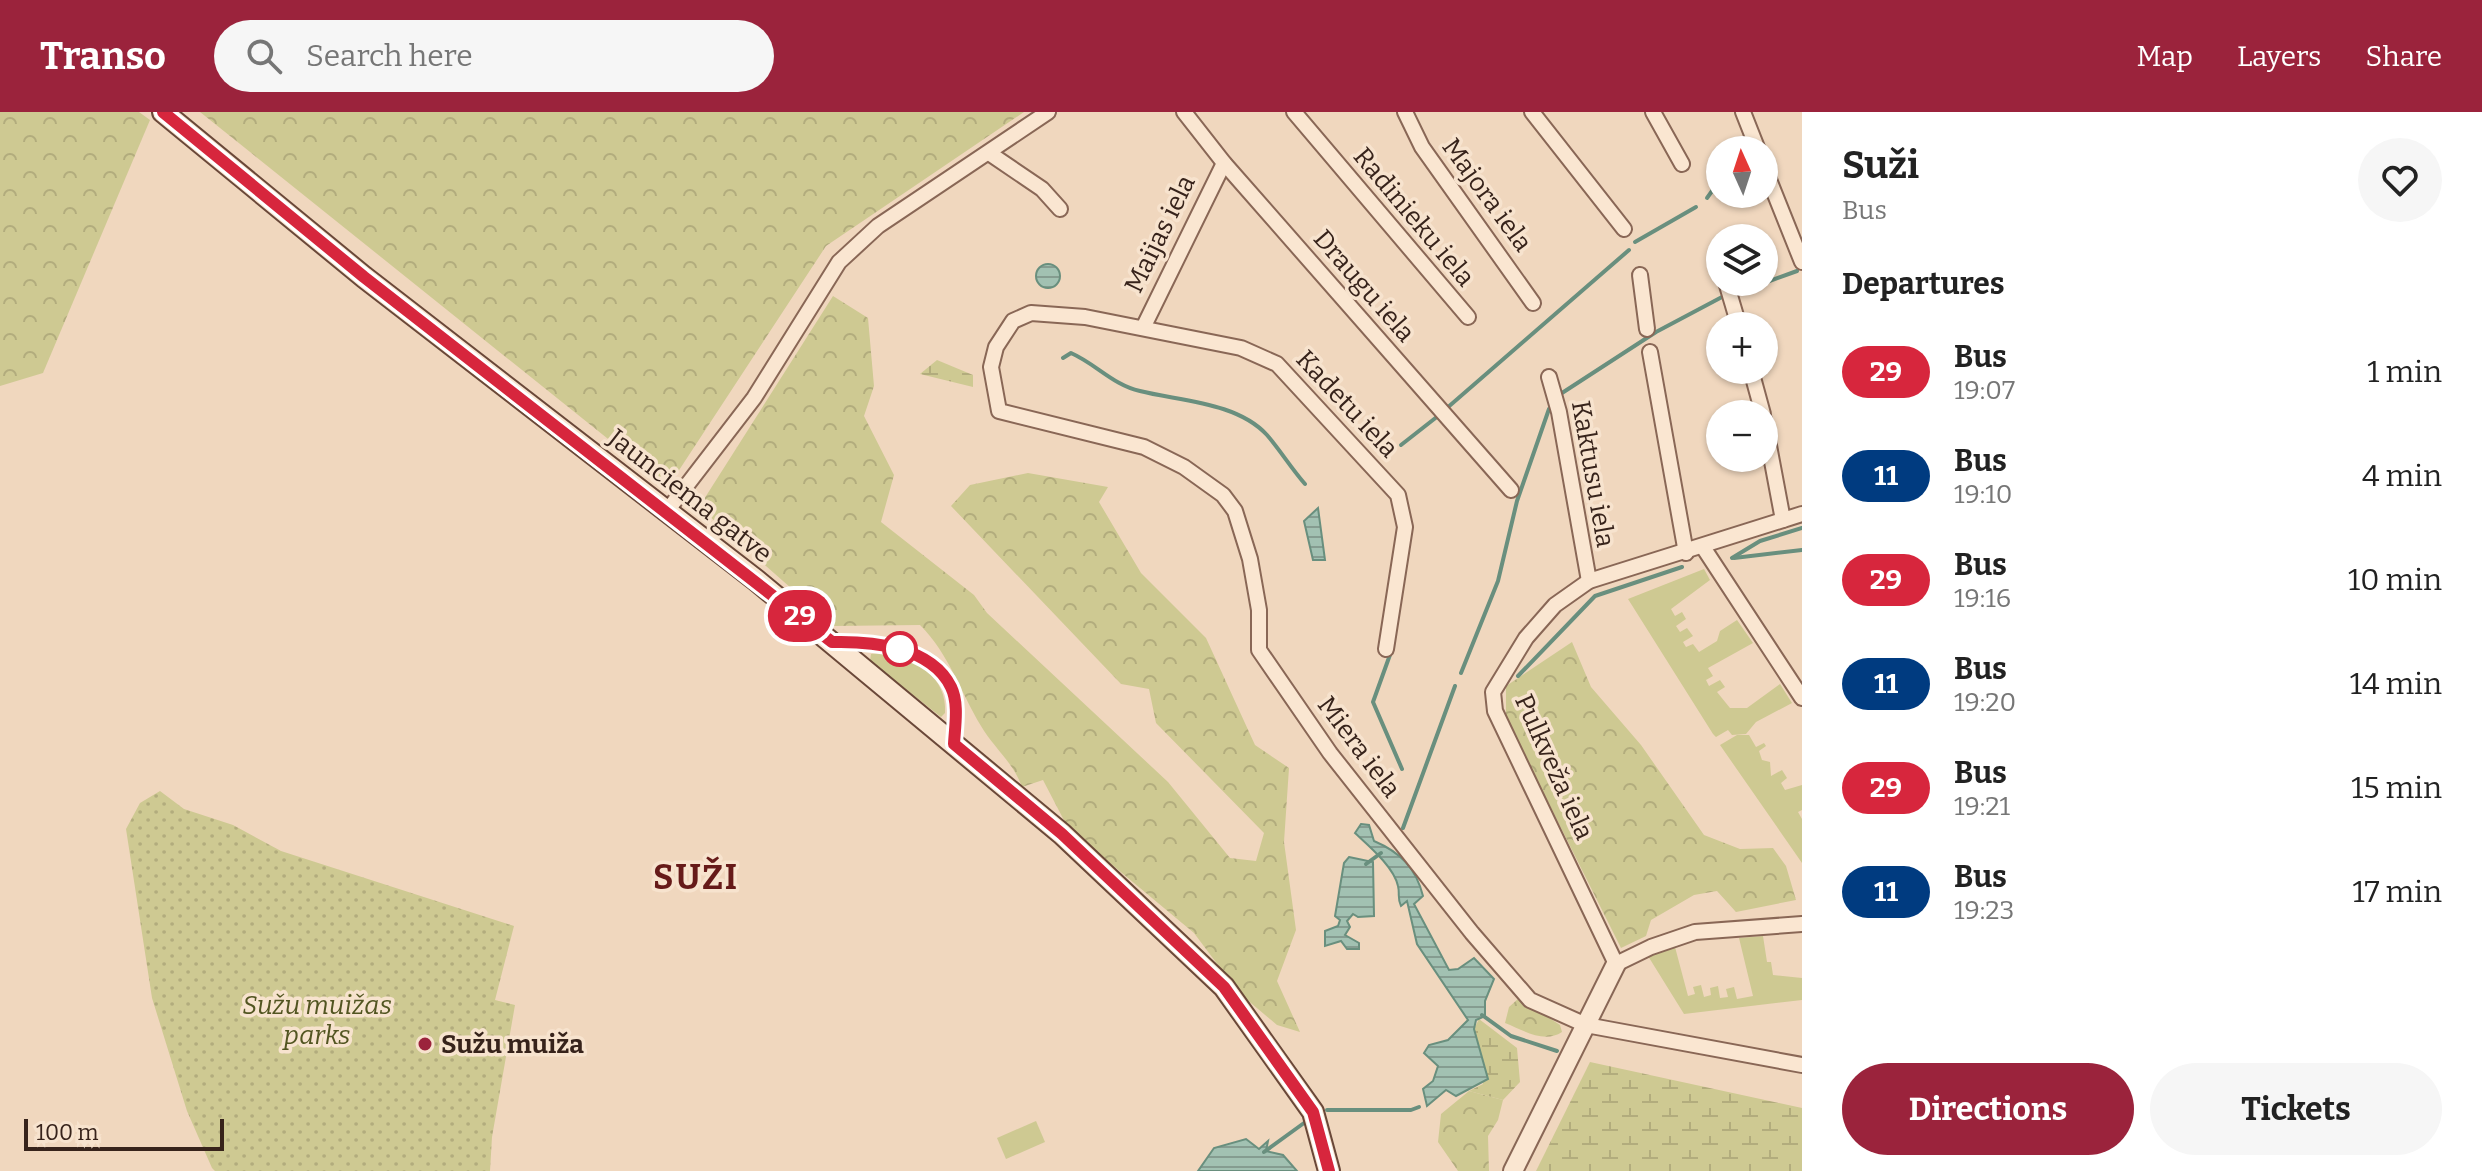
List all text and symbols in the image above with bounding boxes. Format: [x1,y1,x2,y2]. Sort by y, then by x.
search box [214,20,774,92]
text: Transo [40,33,166,79]
icon: search [242,34,286,78]
text: Search here [306,38,473,74]
text: Map [2136,40,2193,73]
text: Layers [2237,40,2321,73]
text: Share [2365,40,2442,73]
street label: Majora iela [1436,132,1538,258]
north arrow [1706,136,1778,208]
map controls [1706,136,1778,472]
button: heart [2358,138,2442,222]
street label: Radinieku iela [1347,141,1481,293]
text: Suži [1842,142,1919,188]
street label: Maijas iela [1118,170,1202,298]
text: Bus [1842,195,1887,226]
street label: Draugu iela [1307,224,1421,348]
button: layers [1706,224,1778,296]
text: Departures [1842,266,2005,302]
button: + [1706,312,1778,384]
text: Bus [1954,339,2007,375]
street label: Kadetu iela [1290,344,1404,464]
text: 1 min [2367,354,2442,390]
text: 29 [1870,355,1902,388]
text: 19:07 [1954,375,2015,406]
street label: Kaktusu iela [1565,398,1621,550]
button: − [1706,400,1778,472]
street label: Jaunciema gatve [601,422,778,569]
text: Bus [1954,443,2007,479]
text: 4 min [2362,458,2442,494]
text: 11 [1874,459,1898,492]
text: 19:10 [1954,479,2013,510]
text: Bus [1954,547,2007,583]
text: 10 min [2348,562,2442,598]
text: 29 [1870,563,1902,596]
text: 19:16 [1954,583,2011,614]
line badge: 29 [764,590,836,642]
text: 29 [784,599,816,632]
unlabelled marker [883,632,917,666]
text: Bus [1954,651,2007,687]
text: 14 min [2350,666,2442,702]
text: 11 [1874,667,1898,700]
text: 19:20 [1954,687,2016,718]
street label: Miera iela [1311,690,1407,804]
street label: Pulkveža iela [1508,690,1600,844]
text: Bus [1954,755,2007,791]
text: 15 min [2351,770,2442,806]
text: 29 [1870,771,1902,804]
text: 19:21 [1954,791,2010,822]
district label: SUŽI [653,856,739,898]
text: Bus [1954,859,2007,895]
text: 17 min [2353,874,2442,910]
text: 11 [1874,875,1898,908]
text: 19:23 [1954,895,2014,926]
park label: Sužu muižas parks [242,990,392,1051]
place label: Sužu muiža [441,1029,584,1060]
marker: Sužu muiža [416,1035,434,1053]
button: Directions [1842,1063,2134,1155]
button: Tickets [2150,1063,2442,1155]
scale bar [24,1115,224,1151]
text: 100 m [36,1119,99,1146]

